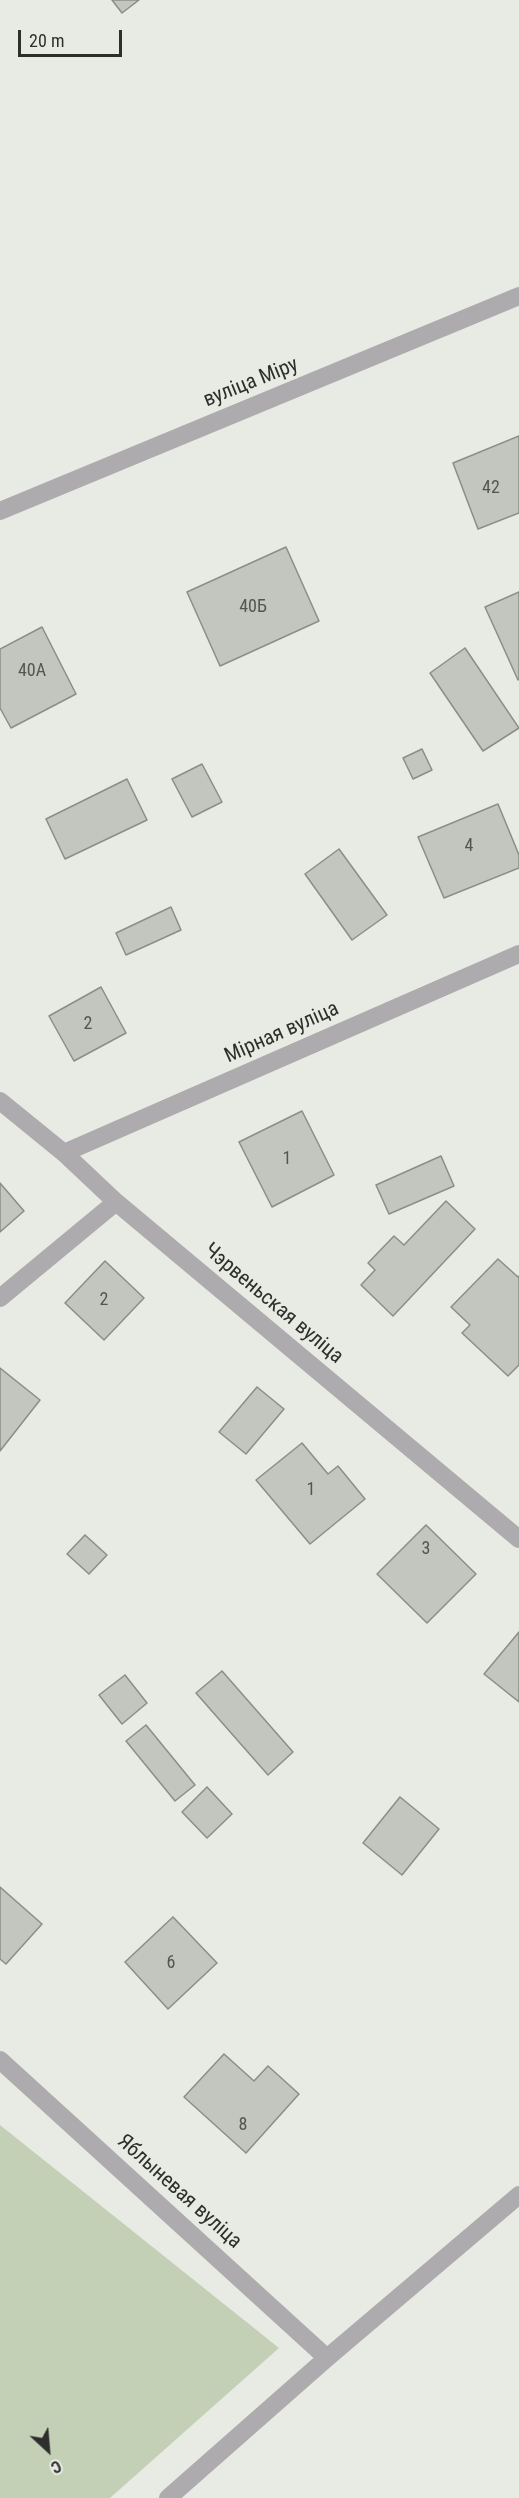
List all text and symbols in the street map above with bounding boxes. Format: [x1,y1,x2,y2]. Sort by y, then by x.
scale bar [21,18,124,56]
text: 20 m [29,30,64,51]
street label: вуліца Міру [200,353,302,413]
house number: 42 [482,477,500,499]
house number: 40Б [239,596,267,618]
house number: 40А [18,660,46,682]
house number: 4 [465,835,473,857]
street label: Мірная вуліца [221,997,343,1069]
house number: 2 [84,1013,92,1035]
house number: 1 [283,1148,291,1170]
street label: Чэрвеньская вуліца [198,1238,348,1370]
house number: 2 [100,1289,108,1311]
house number: 1 [307,1479,315,1501]
house number: 3 [422,1538,430,1560]
house number: 6 [167,1952,175,1974]
house number: 8 [239,2114,247,2136]
street label: Яблыневая вуліца [112,2130,246,2254]
north arrow [18,2420,78,2480]
text: С [48,2456,64,2477]

